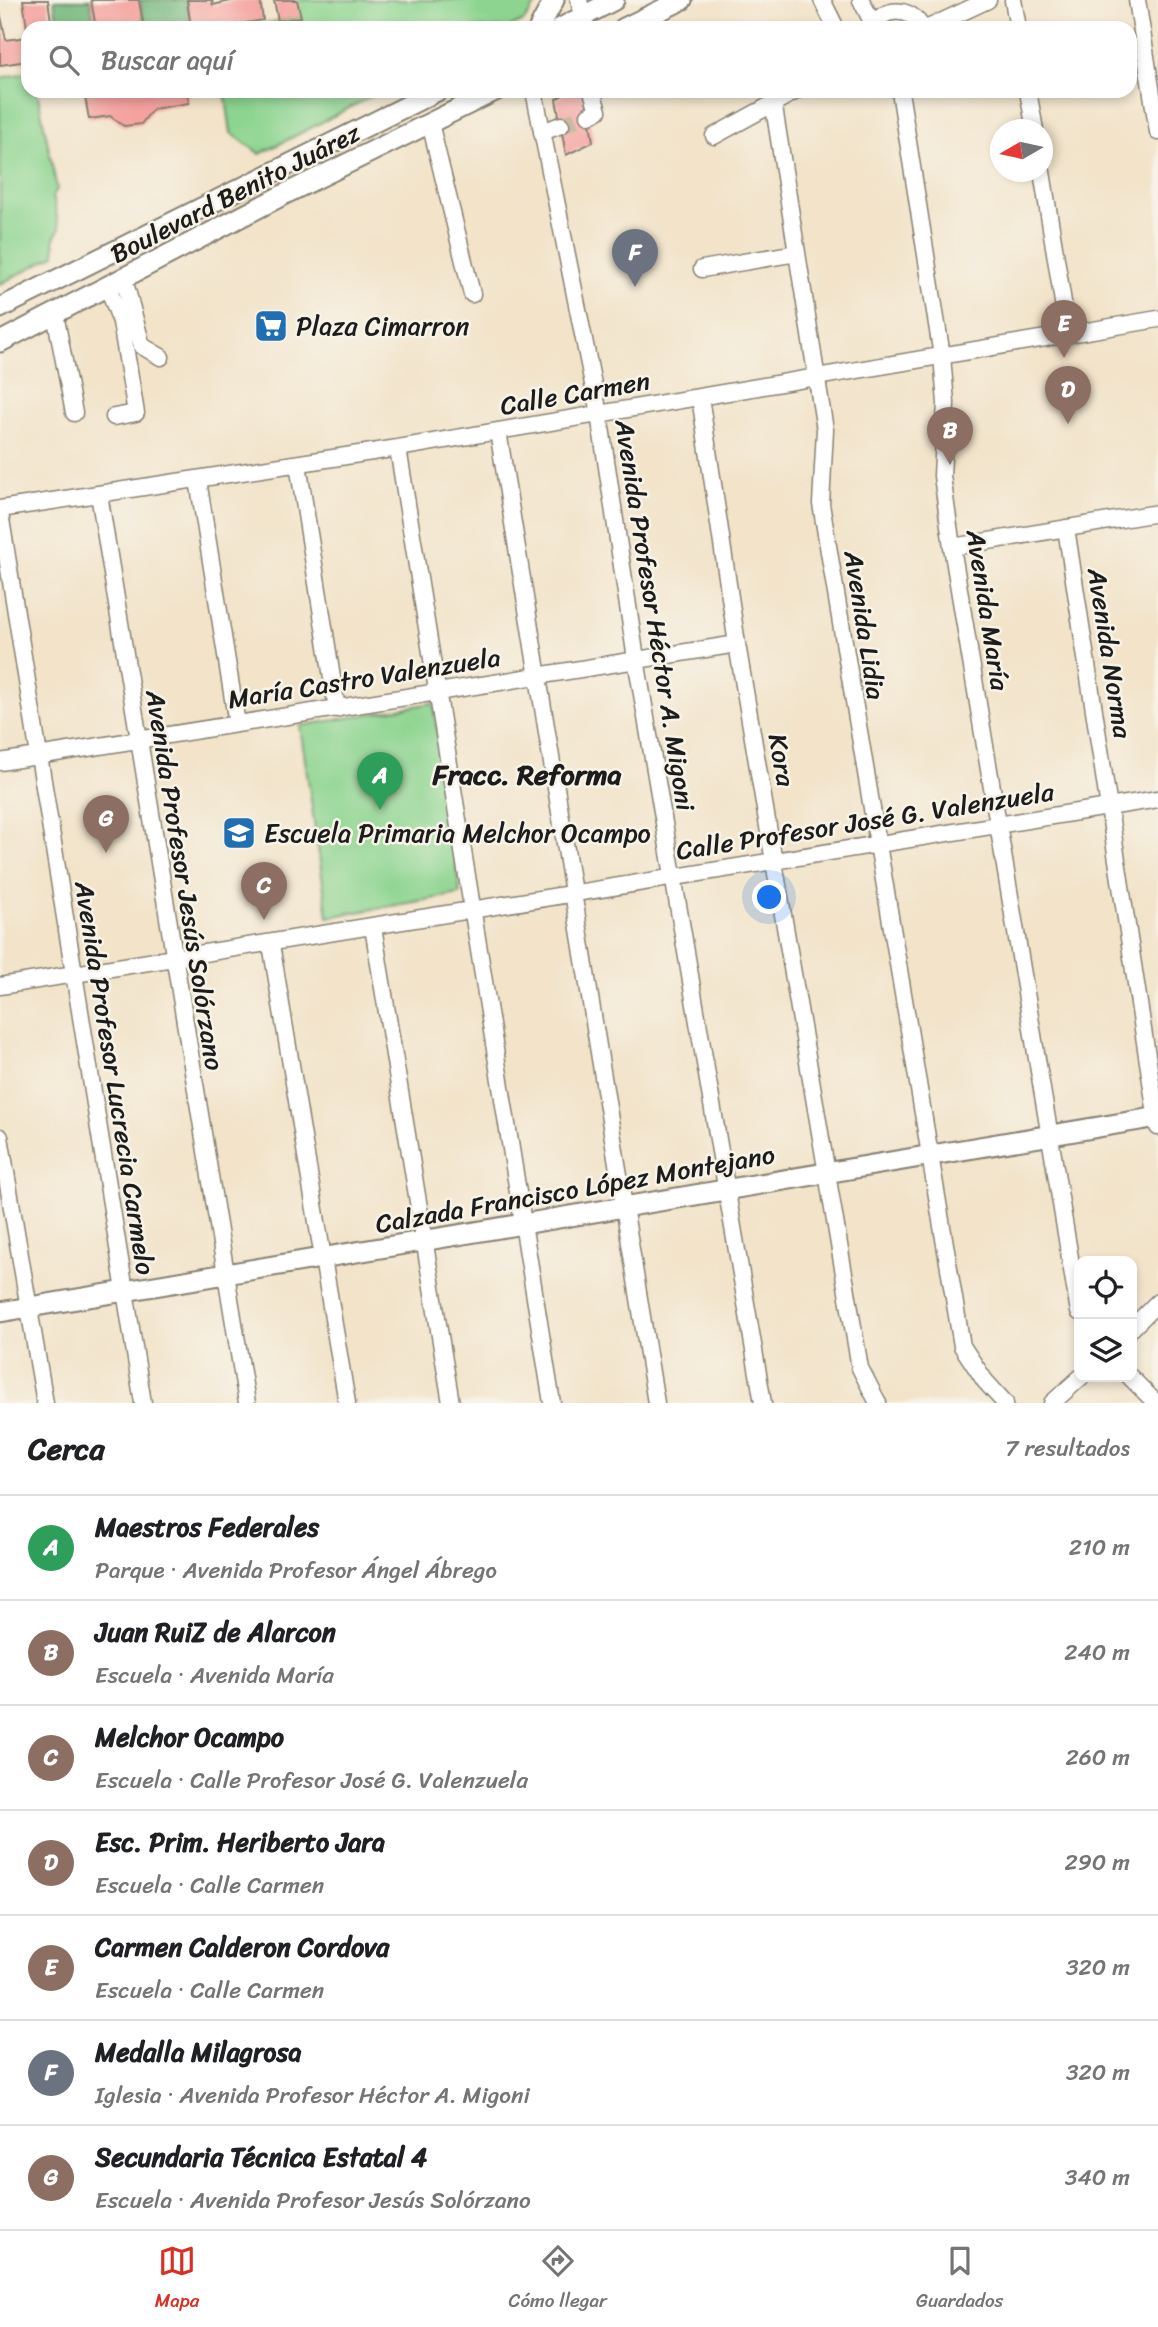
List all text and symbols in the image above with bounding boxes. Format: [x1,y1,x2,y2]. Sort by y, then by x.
search box [21,21,1137,98]
text: Buscar aquí [101,37,234,83]
icon: search [45,41,83,79]
street label: Boulevard Benito Juárez [102,110,369,276]
north arrow [990,119,1053,182]
pin: F [612,229,658,287]
pin: E [1041,300,1087,358]
place label: Plaza Cimarron [296,303,469,349]
supermarket icon: Plaza Cimarron [252,307,290,345]
street label: Calle Carmen [496,357,654,429]
pin: D [1045,366,1091,424]
pin: B [927,407,973,465]
street label: Avenida Profesor Héctor A. Migoni [601,415,709,815]
street label: Avenida María [952,525,1024,695]
street label: Avenida Lidia [830,546,899,703]
street label: Avenida Norma [1074,563,1146,743]
street label: María Castro Valenzuela [225,634,503,722]
street label: Avenida Profesor Jesús Solórzano [132,685,238,1074]
street label: Kora [755,730,809,791]
district label: Fracc. Reforma [431,750,622,799]
pin: A [357,752,403,810]
street label: Calle Profesor José G. Valenzuela [673,768,1058,874]
pin: G [83,795,129,853]
place label: Escuela Primaria Melchor Ocampo [264,810,651,856]
school or university icon: Escuela Primaria Melchor Ocampo [220,814,258,852]
pin: C [241,862,287,920]
street label: Avenida Profesor Lucrecia Carmelo [61,877,169,1278]
your location [752,880,786,914]
street label: Calzada Francisco López Montejano [372,1131,778,1247]
map controls [1074,1256,1137,1382]
button: locate [1074,1256,1137,1319]
button: layers [1074,1319,1137,1382]
text: Cerca [28,1422,104,1476]
text: 7 resultados [1005,1428,1130,1469]
text: Maestros Federales [95,1504,319,1550]
text: A [43,1527,59,1568]
text: 210 m [1069,1527,1130,1568]
text: Parque · Avenida Profesor Ángel Ábrego [95,1550,497,1591]
text: Juan RuiZ de Alarcon [95,1609,336,1655]
text: B [44,1632,58,1673]
text: 240 m [1064,1632,1130,1673]
text: Escuela · Avenida María [95,1655,334,1696]
text: Melchor Ocampo [95,1714,284,1760]
text: C [44,1737,58,1778]
text: 260 m [1065,1737,1130,1778]
text: Escuela · Calle Profesor José G. Valenzuela [95,1760,528,1801]
text: Esc. Prim. Heriberto Jara [95,1819,385,1865]
text: D [44,1842,58,1883]
text: 290 m [1064,1842,1130,1883]
text: Escuela · Calle Carmen [95,1865,324,1906]
text: Carmen Calderon Cordova [95,1924,389,1970]
text: E [45,1947,57,1988]
text: 320 m [1066,1947,1130,1988]
text: Escuela · Calle Carmen [95,1970,324,2011]
text: Medalla Milagrosa [95,2029,302,2075]
text: F [45,2052,57,2093]
text: 320 m [1066,2052,1130,2093]
text: Iglesia · Avenida Profesor Héctor A. Migoni [95,2075,530,2116]
text: Secundaria Técnica Estatal 4 [95,2134,427,2180]
text: G [44,2157,58,2198]
text: 340 m [1065,2157,1130,2198]
text: Escuela · Avenida Profesor Jesús Solórzano [95,2180,531,2221]
tab: Mapa [155,2242,199,2317]
tab: Cómo llegar [509,2242,607,2317]
tab: Guardados [916,2242,1003,2317]

